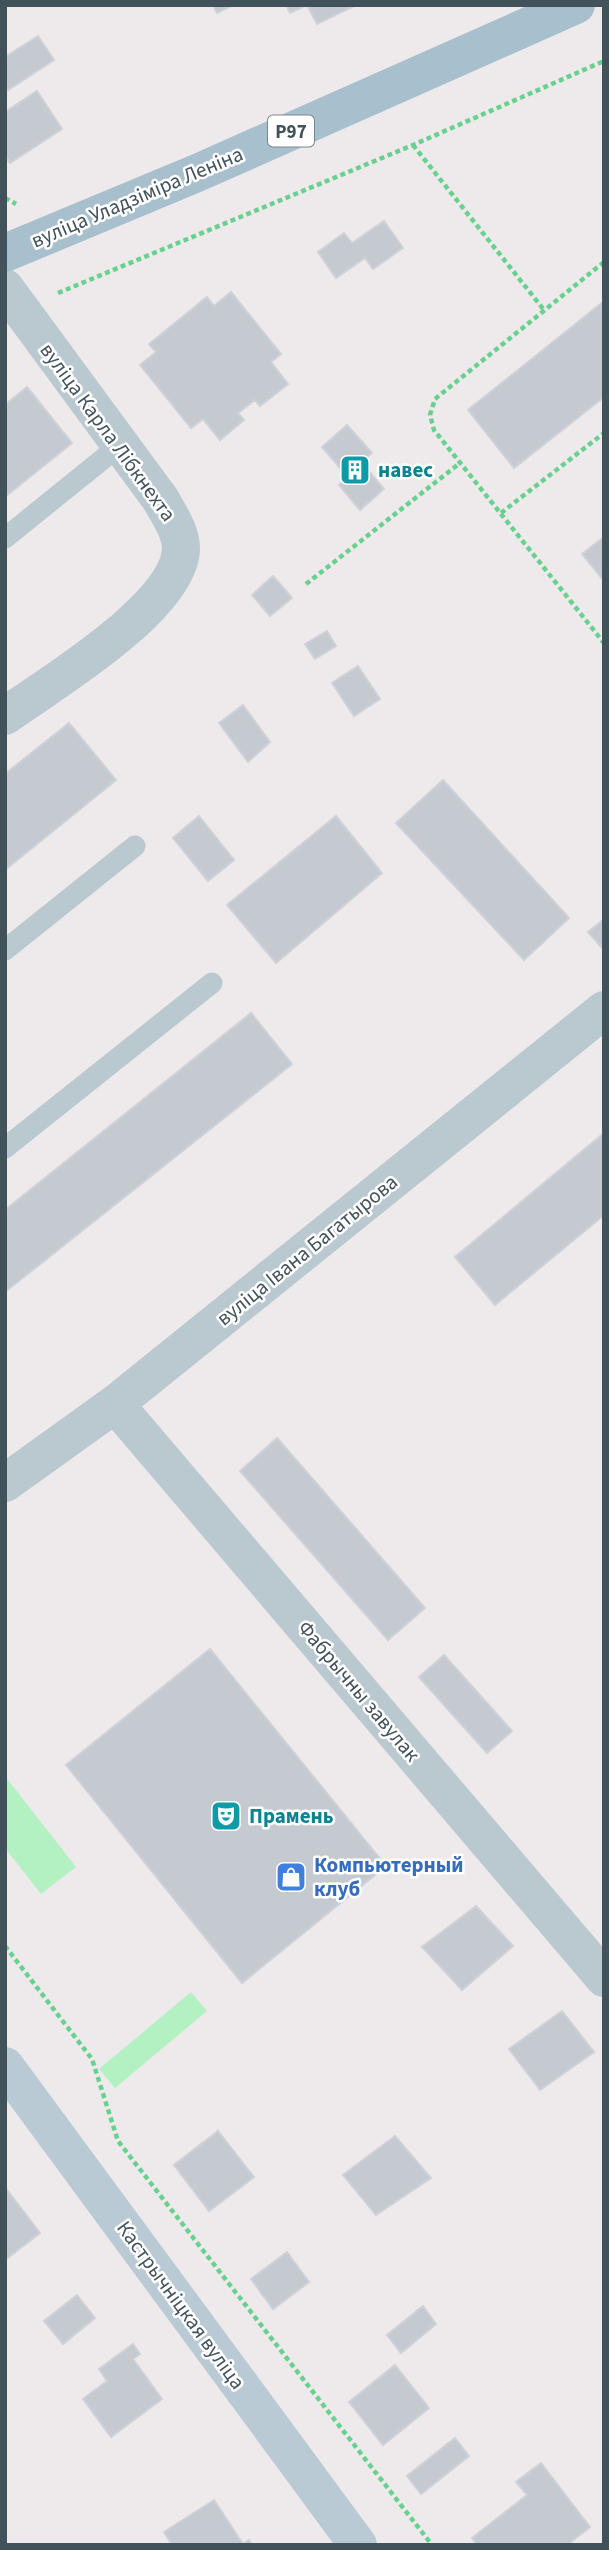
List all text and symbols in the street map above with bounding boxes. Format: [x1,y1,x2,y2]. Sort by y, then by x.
road number: Р97 [268,116,314,146]
street label: вуліца Уладзіміра Леніна [26,139,248,255]
street label: вуліца Карла Лібкнехта [33,336,183,528]
building icon: навес [338,453,372,487]
place label: навес [378,455,433,485]
street label: вуліца Івана Багатырова [210,1167,404,1333]
street label: Фабрычны завулак [291,1614,428,1769]
theatre icon: Прамень [209,1799,243,1833]
place label: Прамень [249,1801,334,1831]
place label: Компьютерный клуб [314,1850,464,1904]
shop icon: Компьютерный клуб [274,1860,308,1894]
street label: Кастрычніцкая вуліца [110,2215,252,2395]

